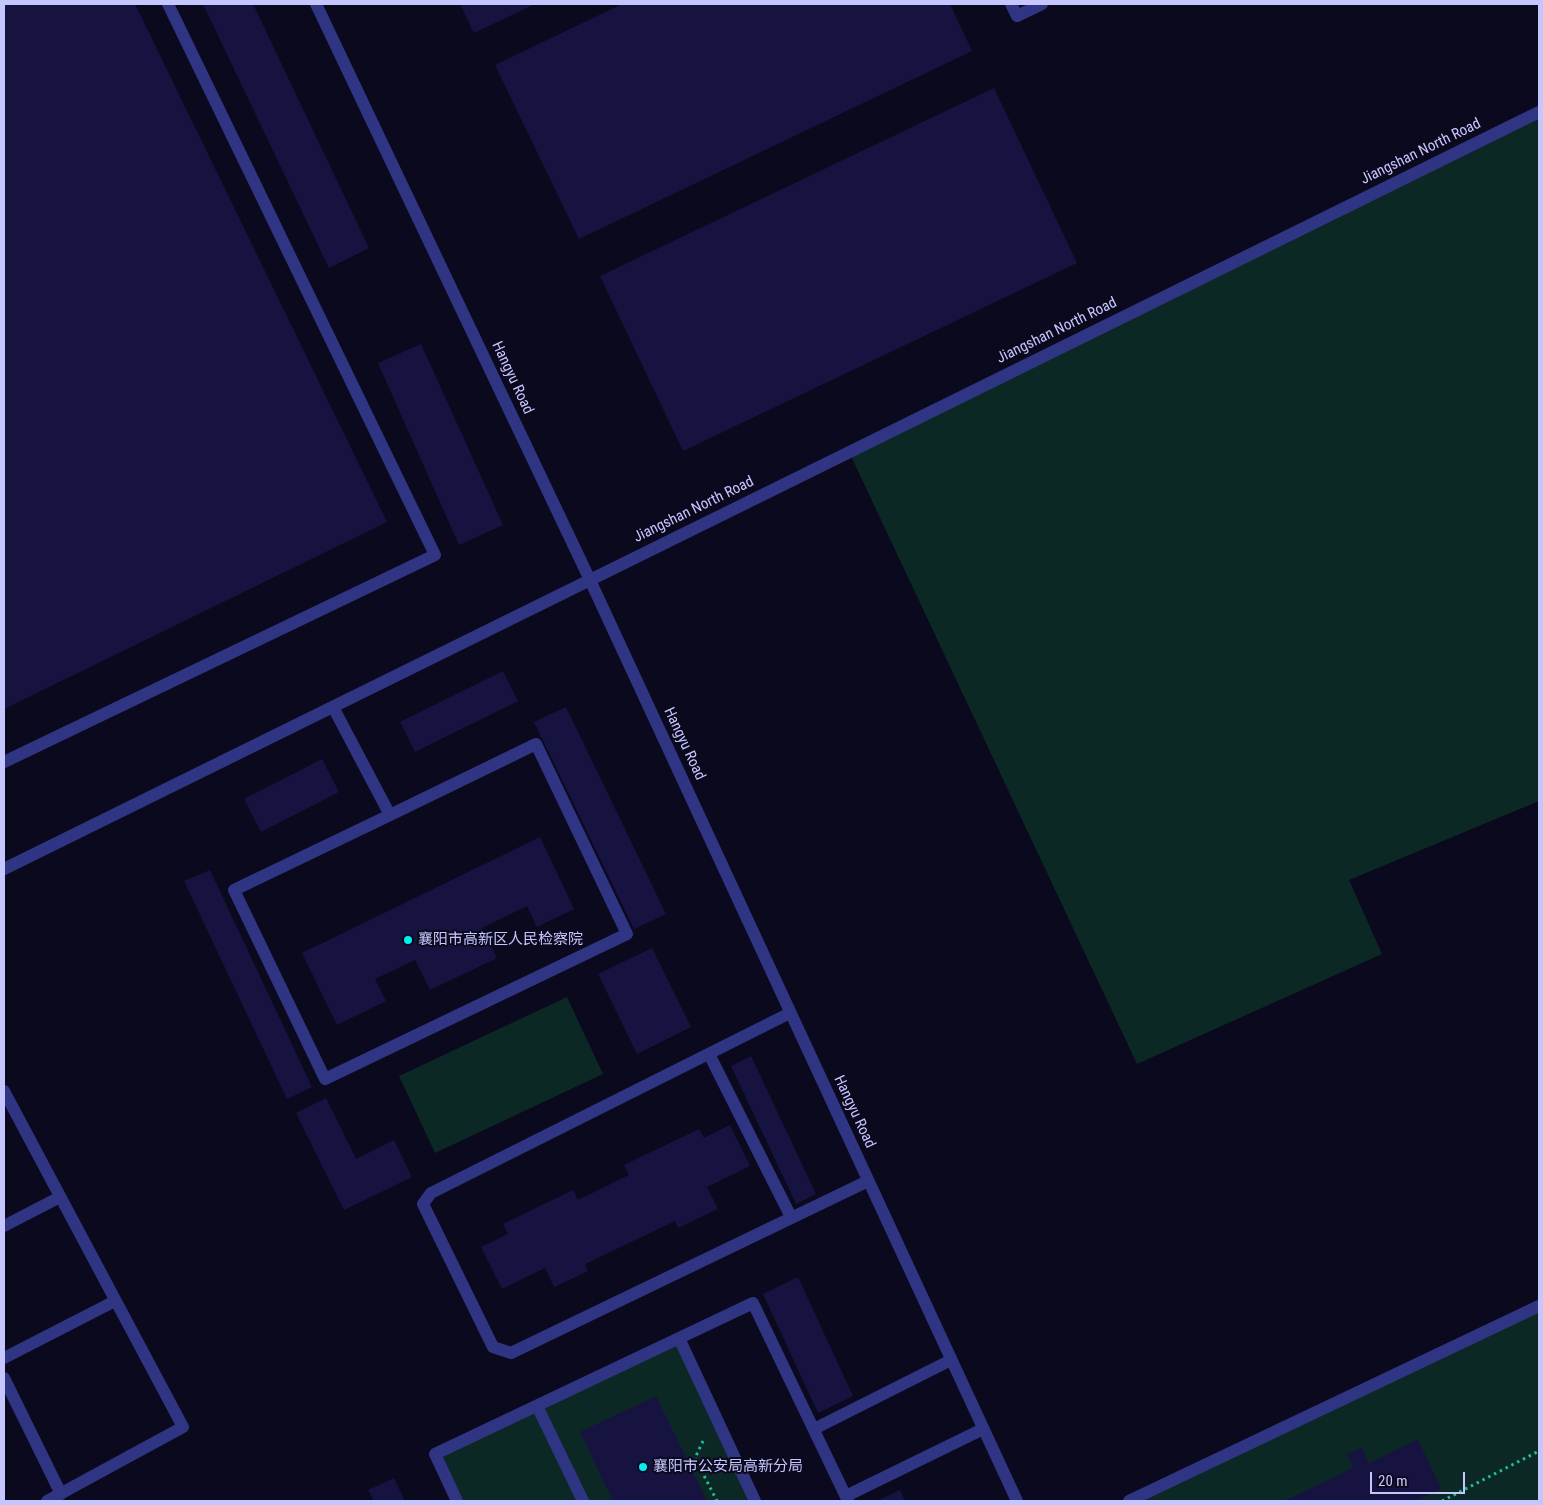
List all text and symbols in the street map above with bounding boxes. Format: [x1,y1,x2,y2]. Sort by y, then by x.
street label: Jiangshan North Road [1358,115,1484,189]
street label: Jiangshan North Road [994,294,1120,368]
street label: Hangyu Road [487,339,537,417]
street label: Jiangshan North Road [631,473,757,547]
street label: Hangyu Road [659,705,709,783]
place label: 襄阳市高新区人民检察院 [418,931,583,949]
marker: 襄阳市高新区人民检察院 [402,934,414,946]
street label: Hangyu Road [829,1073,879,1151]
place label: 襄阳市公安局高新分局 [653,1458,803,1476]
marker: 襄阳市公安局高新分局 [637,1461,649,1473]
scale bar [1373,1462,1468,1494]
text: 20 m [1378,1472,1408,1490]

